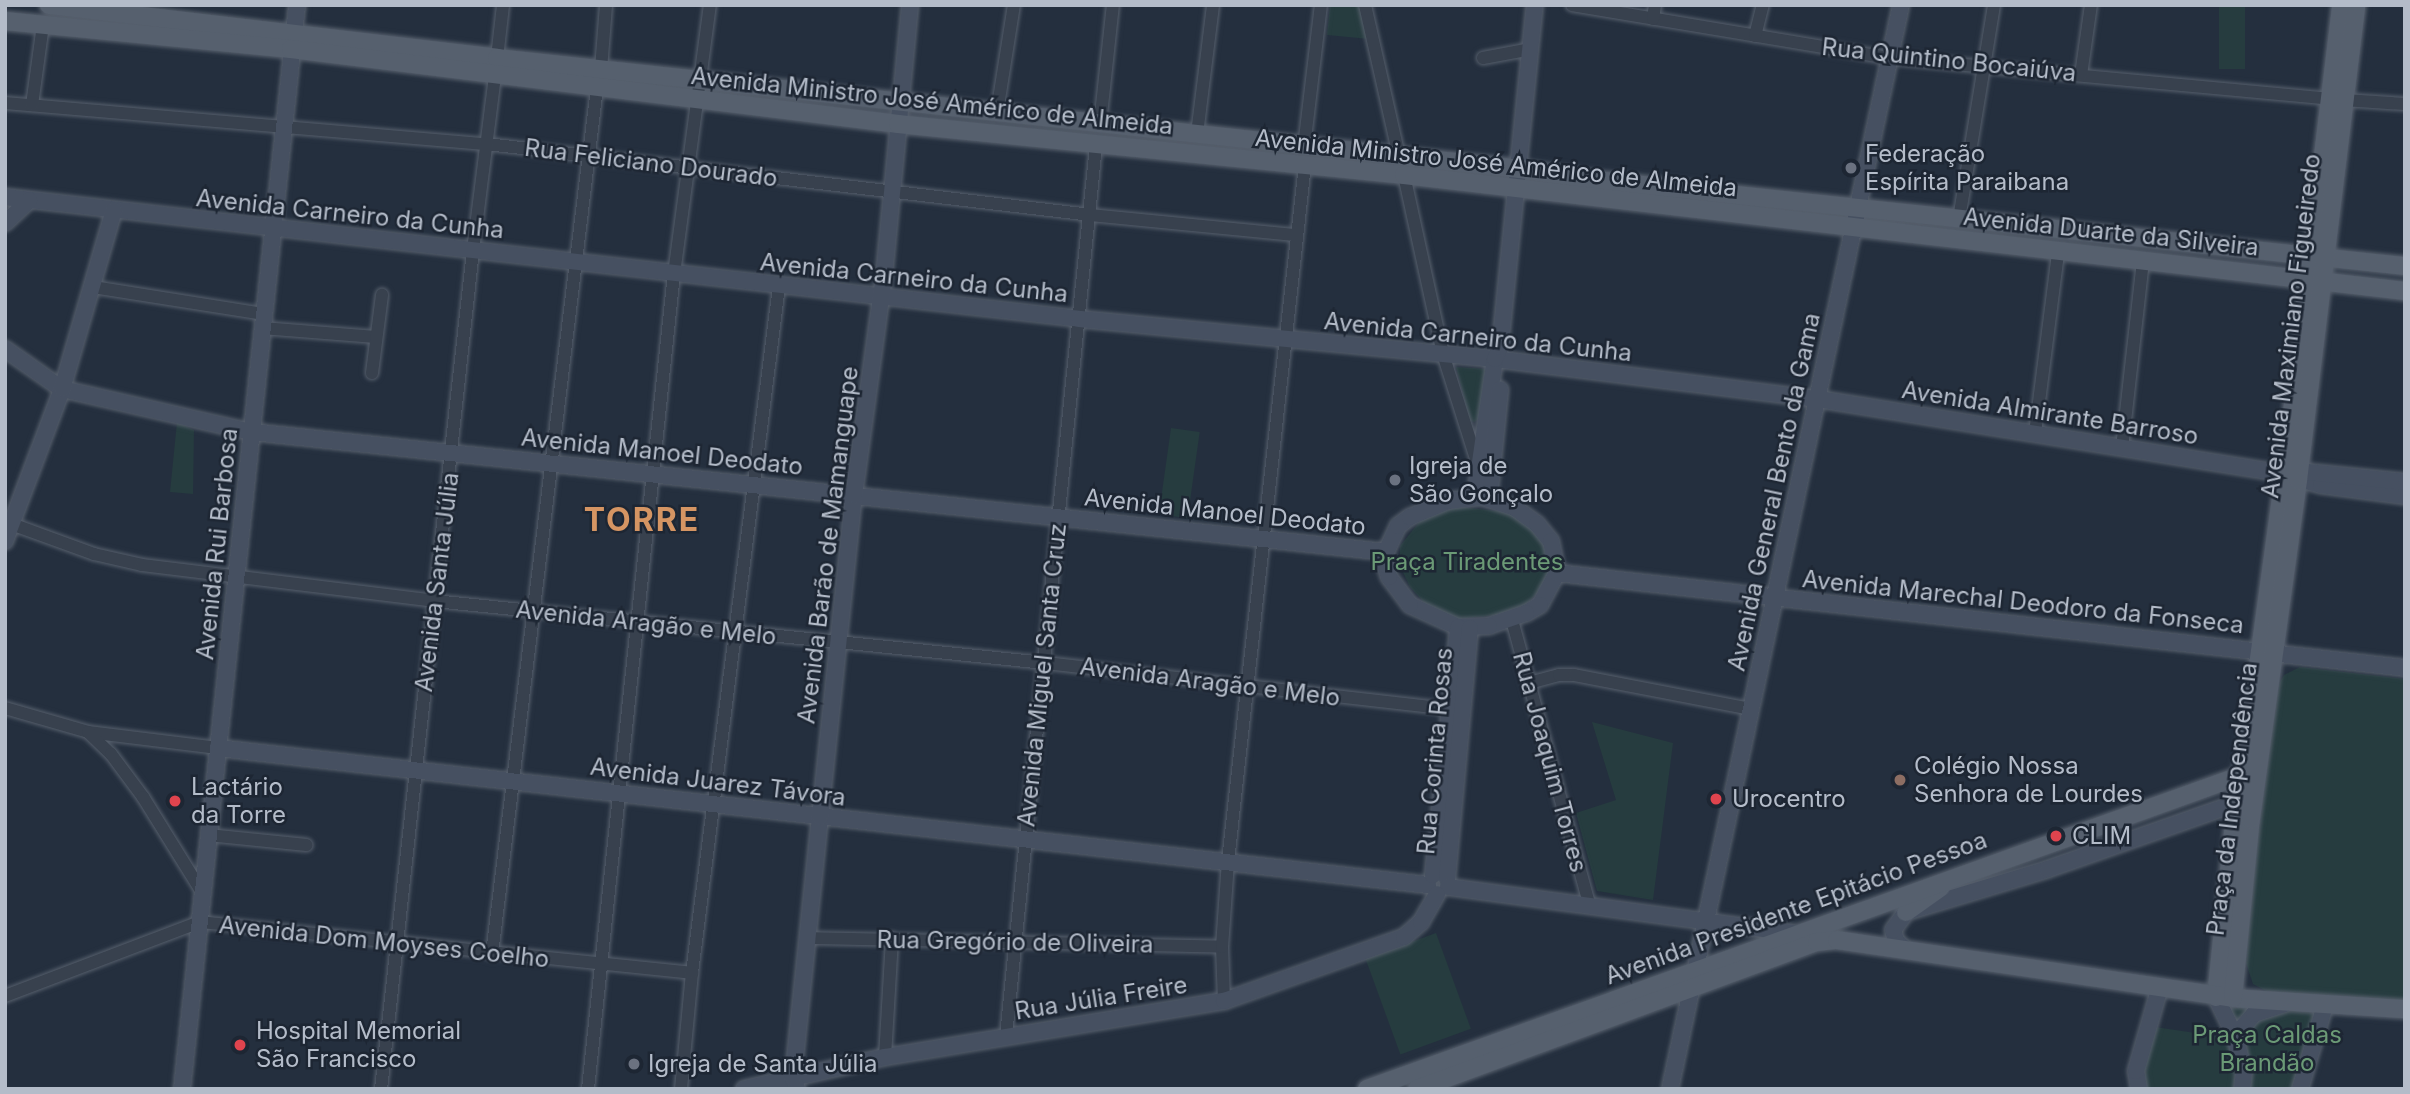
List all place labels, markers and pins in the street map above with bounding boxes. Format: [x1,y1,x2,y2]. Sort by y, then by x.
place label: Federação Espírita Paraibana [1865,140,2069,196]
marker: Federação Espírita Paraibana [1843,160,1859,176]
place label: Igreja de São Gonçalo [1409,452,1553,508]
marker: Igreja de São Gonçalo [1387,472,1403,488]
place label: Colégio Nossa Senhora de Lourdes [1914,752,2143,808]
marker: Colégio Nossa Senhora de Lourdes [1892,772,1908,788]
place label: Lactário da Torre [191,773,286,829]
place label: Urocentro [1732,785,1846,813]
marker: Urocentro [1706,789,1726,809]
marker: Lactário da Torre [165,791,185,811]
place label: CLIM [2072,822,2131,850]
marker: CLIM [2046,826,2066,846]
place label: Hospital Memorial São Francisco [256,1017,461,1073]
marker: Hospital Memorial São Francisco [230,1035,250,1055]
place label: Igreja de Santa Júlia [648,1050,878,1078]
marker: Igreja de Santa Júlia [626,1056,642,1072]

